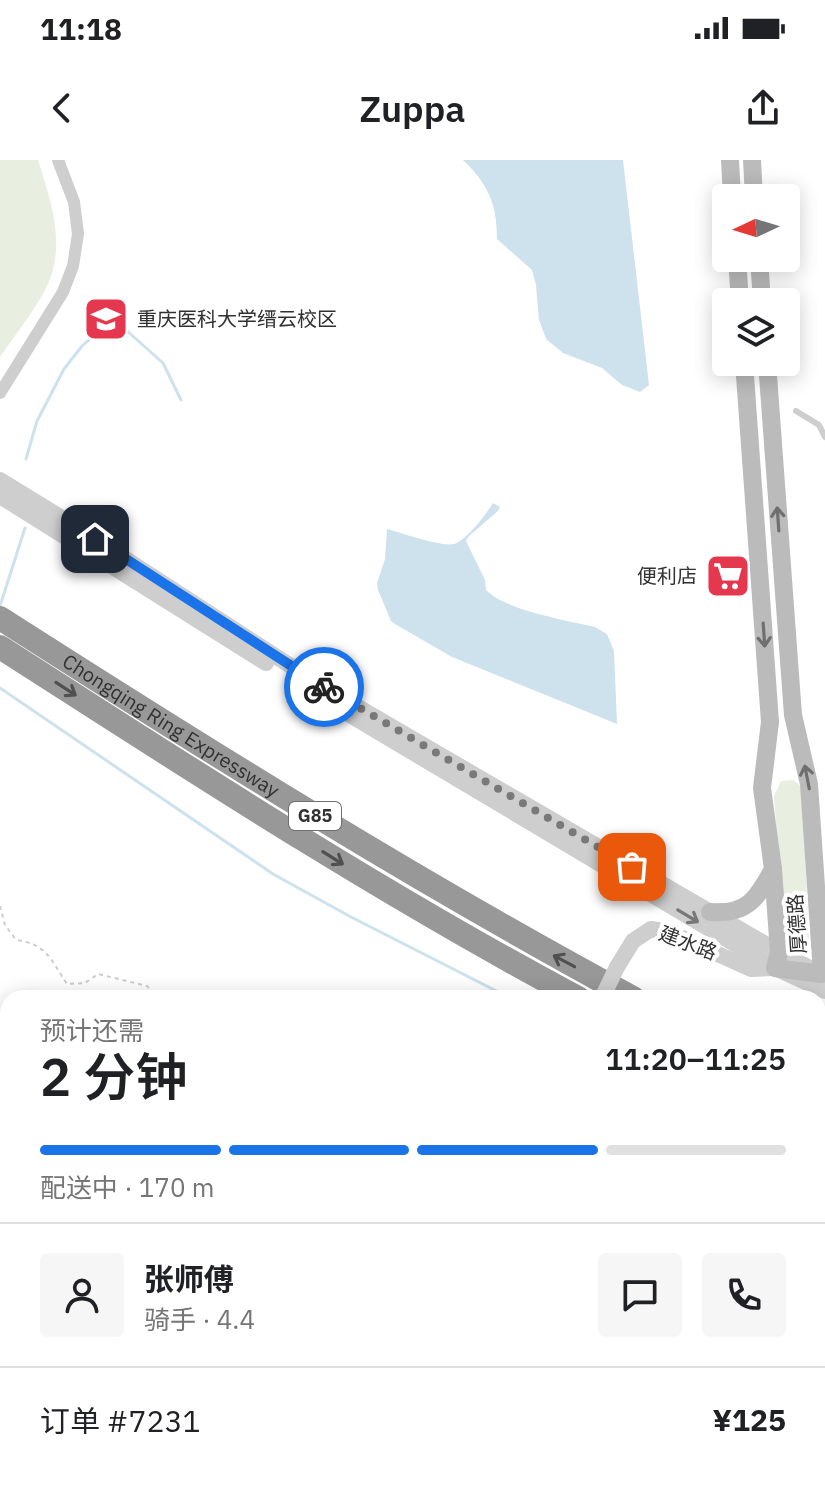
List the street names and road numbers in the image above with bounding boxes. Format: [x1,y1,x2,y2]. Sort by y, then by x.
street label: Chongqing Ring Expressway [57,647,285,803]
road number: G85 [289,802,341,830]
street label: 厚德路 [781,893,812,955]
street label: 建水路 [655,919,721,966]

